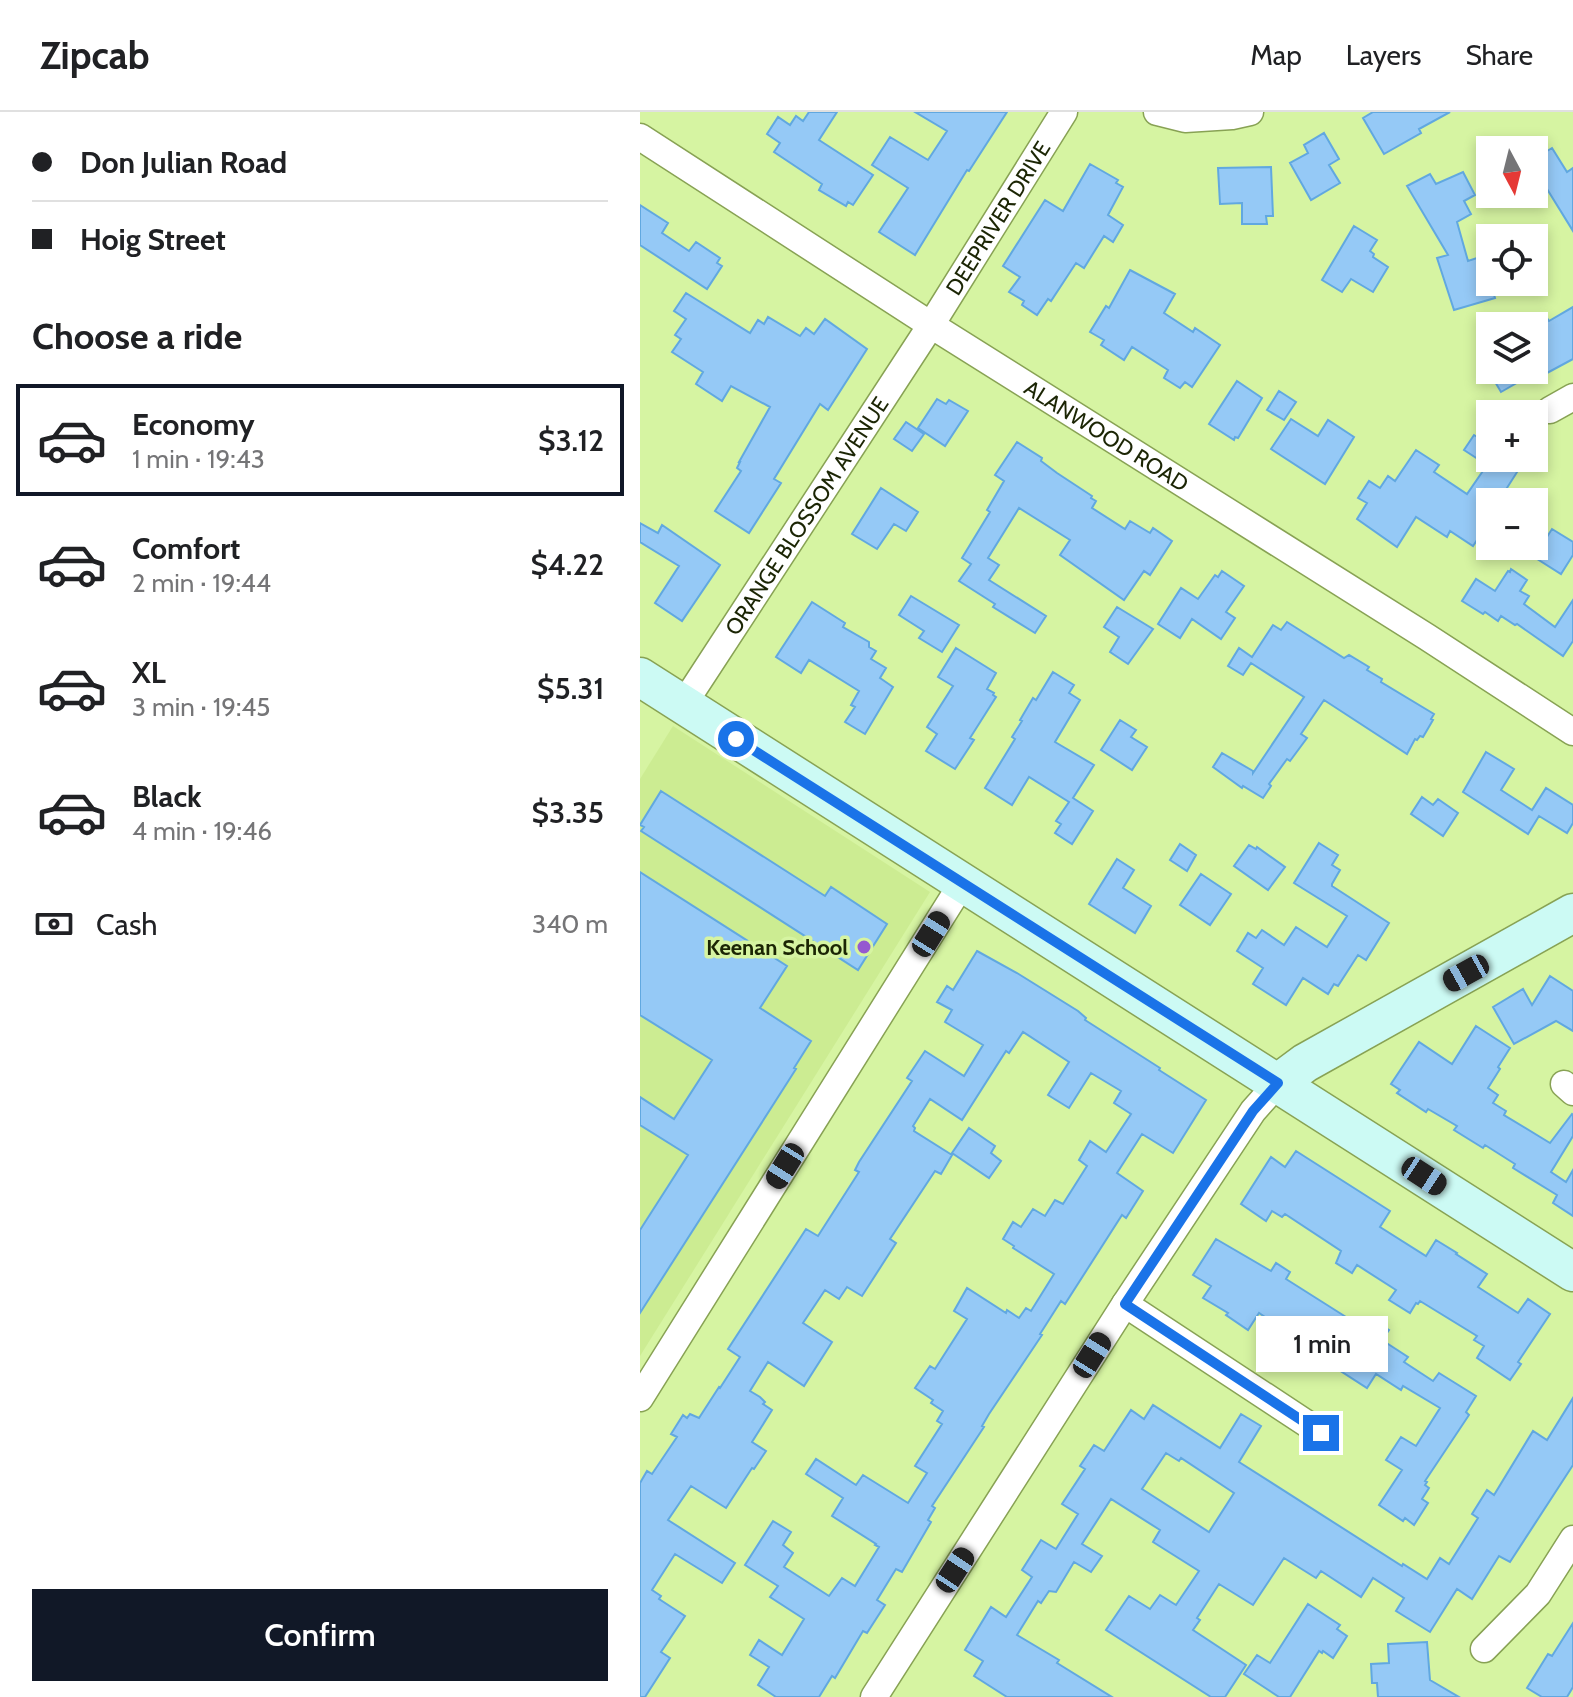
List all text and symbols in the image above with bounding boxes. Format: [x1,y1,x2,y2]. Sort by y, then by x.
text: Zipcab [40,32,149,79]
text: Map [1250,38,1302,72]
text: Layers [1346,38,1421,72]
text: Share [1465,38,1533,72]
street label: DEEPRIVER DRIVE [940,136,1056,300]
north arrow [1476,136,1548,208]
map controls [1476,136,1548,560]
text: Don Julian Road [80,144,287,181]
text: Hoig Street [80,221,226,258]
button: locate [1476,224,1548,296]
button: layers [1476,312,1548,384]
text: Choose a ride [32,314,242,358]
street label: ALANWOOD ROAD [1019,374,1193,498]
street label: ORANGE BLOSSOM AVENUE [719,392,894,640]
button: + [1476,400,1548,472]
icon: car [36,404,108,476]
text: Economy [132,406,255,443]
text: $3.12 [538,422,604,459]
text: 1 min · 19:43 [132,443,265,475]
button: − [1476,488,1548,560]
icon: car [36,528,108,600]
text: Comfort [132,530,240,567]
text: $4.22 [530,546,604,583]
text: 2 min · 19:44 [132,567,271,599]
icon: car [36,652,108,724]
text: XL [132,654,166,691]
text: $5.31 [537,670,604,707]
text: 3 min · 19:45 [132,691,270,723]
route start [718,721,754,757]
icon: car [36,776,108,848]
text: Black [132,778,202,815]
text: $3.35 [532,794,604,831]
text: 4 min · 19:46 [132,815,272,847]
icon: cash [32,902,76,946]
text: Cash [96,906,158,943]
car [908,907,954,961]
text: 340 m [532,908,608,940]
place label: Keenan School [706,934,848,961]
marker: Keenan School [855,938,873,956]
car [1439,951,1493,995]
car [762,1139,808,1193]
car [1397,1153,1451,1199]
callout: 1 min [1255,1317,1387,1373]
car [1069,1328,1115,1382]
text: 1 min [1293,1328,1351,1360]
route end [1303,1415,1339,1451]
car [932,1543,978,1597]
button: Confirm [32,1589,608,1681]

